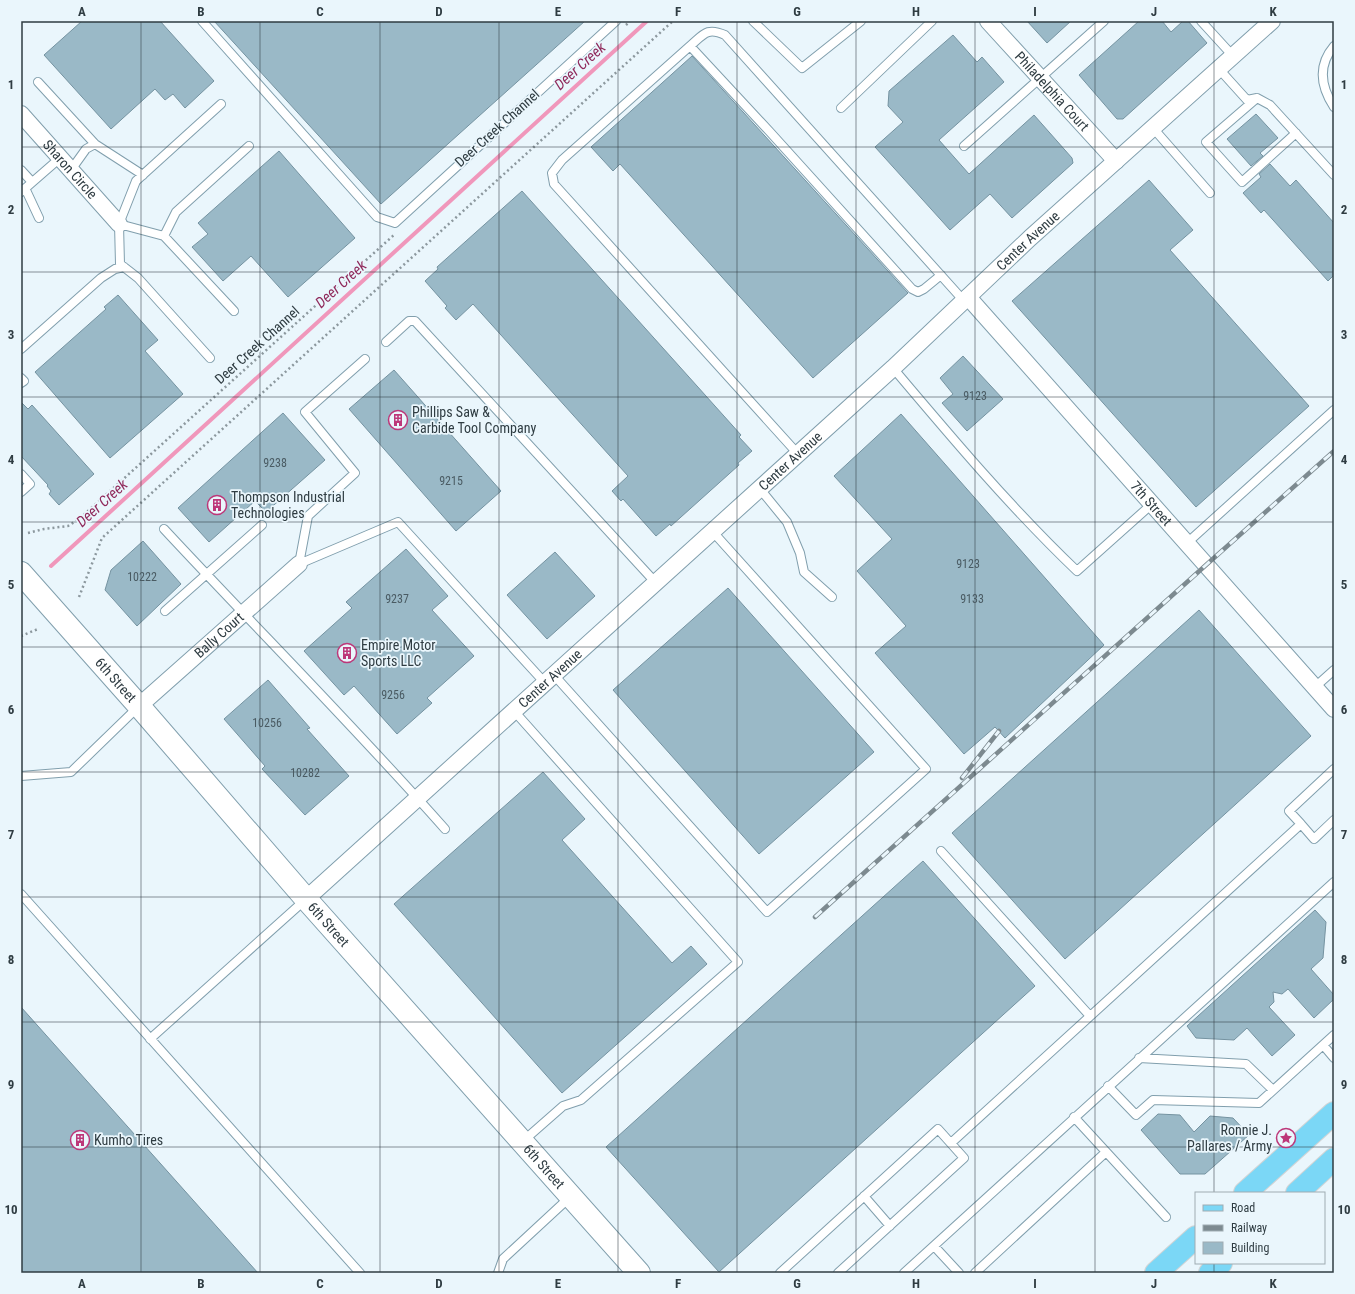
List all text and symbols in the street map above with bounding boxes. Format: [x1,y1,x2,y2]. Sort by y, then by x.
text: A [78,4,86,19]
text: B [197,4,205,19]
text: C [316,4,324,19]
text: D [435,4,443,19]
text: E [555,4,562,19]
text: F [675,4,681,19]
text: G [793,4,801,19]
text: H [912,4,920,19]
text: I [1033,4,1037,19]
text: J [1151,4,1157,19]
text: K [1269,4,1277,19]
water label: Deer Creek [551,38,610,94]
street label: Philadelphia Court [1012,48,1092,134]
text: 1 [8,77,14,92]
text: 1 [1341,77,1347,92]
street label: Deer Creek Channel [451,86,543,170]
street label: Sharon Circle [40,137,101,202]
text: 2 [8,202,15,217]
text: 2 [1341,202,1348,217]
street label: Center Avenue [993,207,1063,274]
water label: Deer Creek [312,256,371,312]
street label: Deer Creek Channel [211,303,303,387]
text: 3 [8,327,14,342]
text: 3 [1341,327,1347,342]
house number: 9123 [963,389,987,403]
place label: Phillips Saw & Carbide Tool Company [412,404,536,436]
building icon: Phillips Saw & Carbide Tool Company [387,409,409,431]
street label: Center Avenue [755,428,826,494]
text: 4 [8,452,15,467]
text: 4 [1341,452,1348,467]
house number: 9238 [263,456,287,470]
house number: 9215 [439,474,463,488]
water label: Deer Creek [73,475,132,531]
street label: 7th Street [1127,478,1175,529]
place label: Thompson Industrial Technologies [231,489,345,521]
building icon: Thompson Industrial Technologies [206,494,228,516]
house number: 9123 [956,557,980,571]
house number: 10222 [127,570,157,584]
text: 5 [8,577,15,592]
text: 5 [1341,577,1348,592]
house number: 9237 [385,592,409,606]
house number: 9133 [960,592,984,606]
street label: Bally Court [191,609,247,661]
place label: Empire Motor Sports LLC [361,637,435,669]
building icon: Empire Motor Sports LLC [336,642,358,664]
street label: Center Avenue [515,645,585,711]
street label: 6th Street [92,654,140,705]
house number: 9256 [381,688,405,702]
text: 6 [8,702,15,717]
text: 6 [1341,702,1348,717]
house number: 10256 [252,716,282,730]
house number: 10282 [290,766,320,780]
text: 7 [8,827,15,842]
text: 7 [1341,827,1348,842]
street label: 6th Street [305,899,352,950]
text: 8 [8,952,14,967]
text: 8 [1341,952,1347,967]
text: 9 [8,1077,14,1092]
text: 9 [1341,1077,1347,1092]
place label: Ronnie J. Pallares / Army [1187,1122,1272,1154]
place icon: Ronnie J. Pallares / Army [1275,1127,1297,1149]
building icon: Kumho Tires [69,1129,91,1151]
place label: Kumho Tires [94,1132,163,1148]
street label: 6th Street [520,1141,568,1192]
legend [1195,1192,1325,1264]
text: Road [1231,1201,1255,1215]
text: 10 [4,1202,18,1217]
text: 10 [1337,1202,1351,1217]
text: Railway [1231,1221,1267,1235]
text: Building [1231,1241,1269,1255]
text: A [78,1276,86,1291]
text: B [197,1276,205,1291]
text: C [316,1276,324,1291]
text: D [435,1276,443,1291]
text: E [555,1276,562,1291]
text: F [675,1276,681,1291]
text: G [793,1276,801,1291]
text: H [912,1276,920,1291]
text: I [1033,1276,1037,1291]
text: J [1151,1276,1157,1291]
text: K [1269,1276,1277,1291]

